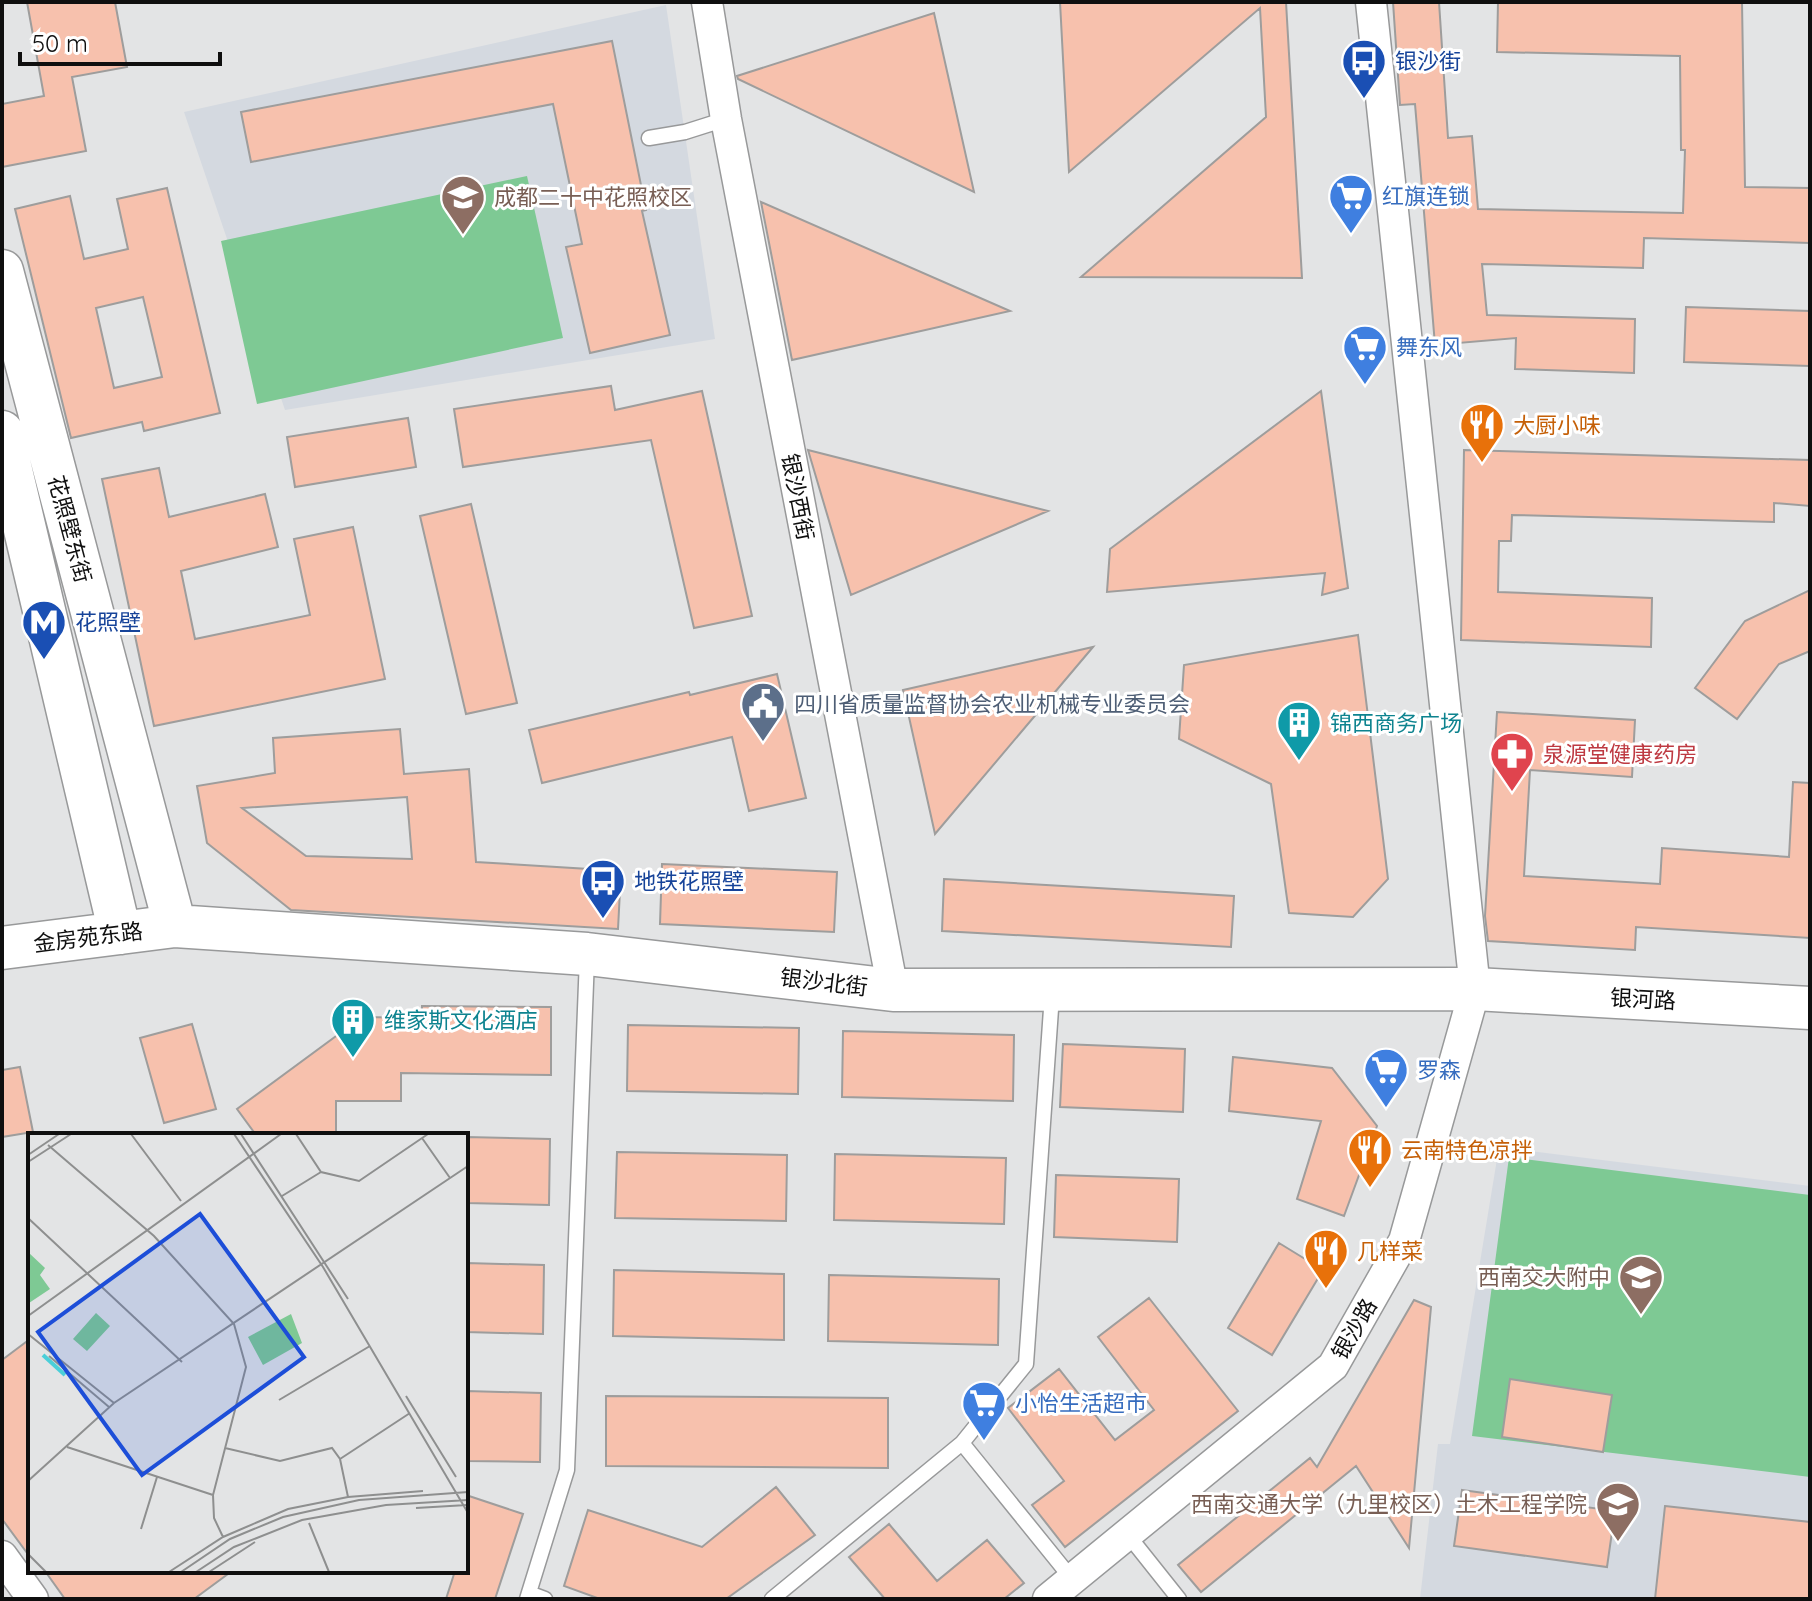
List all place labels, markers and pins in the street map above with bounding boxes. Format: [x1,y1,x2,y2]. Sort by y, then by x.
bus stop icon: 银沙街 [1340,37,1388,100]
place label: 银沙街 [1395,47,1461,75]
supermarket icon: 红旗连锁 [1327,172,1375,235]
school or university icon: 成都二十中花照校区 [439,173,487,236]
place label: 红旗连锁 [1382,182,1470,210]
place label: 成都二十中花照校区 [494,183,692,211]
supermarket icon: 舞东风 [1341,323,1389,386]
place label: 舞东风 [1396,333,1462,361]
restaurant icon: 大厨小味 [1458,401,1506,464]
place label: 大厨小味 [1513,411,1601,439]
metro station icon: 花照壁 [20,598,68,661]
place label: 花照壁 [75,608,141,636]
public building icon: 四川省质量监督协会农业机械专业委员会 [739,680,787,743]
place label: 四川省质量监督协会农业机械专业委员会 [794,690,1190,718]
building icon: 锦西商务广场 [1275,699,1323,762]
place label: 锦西商务广场 [1330,709,1462,737]
pharmacy icon: 泉源堂健康药房 [1488,730,1536,793]
place label: 泉源堂健康药房 [1543,740,1697,768]
bus stop icon: 地铁花照壁 [579,857,627,920]
place label: 地铁花照壁 [634,867,744,895]
building icon: 维家斯文化酒店 [329,996,377,1059]
place label: 维家斯文化酒店 [384,1006,538,1034]
supermarket icon: 罗森 [1362,1046,1410,1109]
place label: 罗森 [1417,1056,1461,1084]
restaurant icon: 云南特色凉拌 [1346,1126,1394,1189]
place label: 云南特色凉拌 [1401,1136,1533,1164]
restaurant icon: 几样菜 [1302,1227,1350,1290]
place label: 几样菜 [1357,1237,1423,1265]
school or university icon: 西南交大附中 [1617,1253,1665,1316]
place label: 西南交大附中 [1478,1263,1610,1291]
supermarket icon: 小怡生活超市 [960,1379,1008,1442]
place label: 小怡生活超市 [1015,1389,1147,1417]
school or university icon: 西南交通大学（九里校区）土木工程学院 [1594,1480,1642,1543]
place label: 西南交通大学（九里校区）土木工程学院 [1191,1490,1587,1518]

